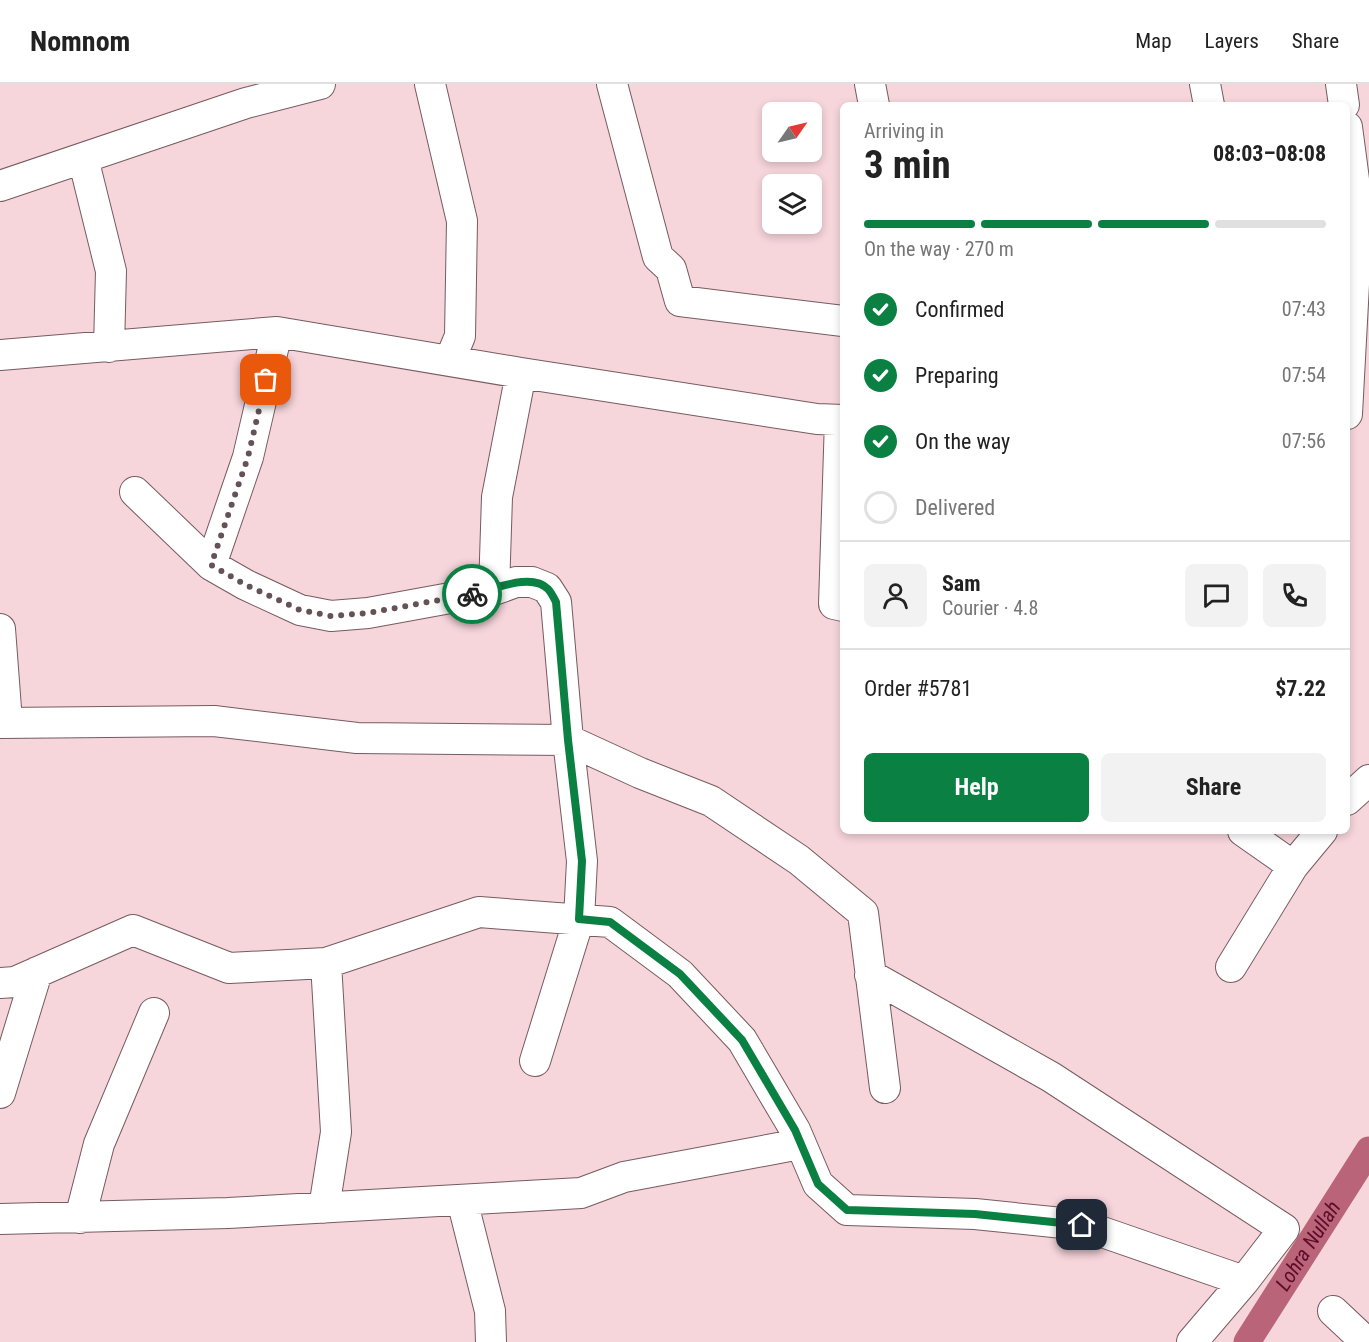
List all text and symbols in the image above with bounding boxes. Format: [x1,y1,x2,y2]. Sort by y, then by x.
text: Nomnom [30,25,130,58]
text: Map [1135,29,1172,53]
text: Layers [1205,29,1259,53]
text: Share [1292,29,1339,53]
north arrow [762,102,822,162]
map controls [762,102,822,234]
text: Arriving in [864,119,944,143]
text: 08:03–08:08 [1213,141,1326,166]
text: 3 min [864,142,951,188]
button: layers [762,174,822,234]
text: On the way · 270 m [864,237,1014,261]
icon: check [864,293,897,326]
text: Confirmed [915,297,1004,322]
text: 07:43 [1282,297,1326,321]
pin [240,354,291,405]
icon: check [864,359,897,392]
icon: bag [249,363,282,396]
text: Preparing [915,363,999,388]
text: 07:54 [1282,363,1326,387]
icon: check [864,425,897,458]
text: On the way [915,429,1010,454]
text: 07:56 [1282,429,1326,453]
text: Delivered [915,495,995,520]
courier [442,564,502,624]
button: person [864,564,927,627]
button: chat [1185,564,1248,627]
button: phone [1263,564,1326,627]
text: Sam [942,571,981,596]
icon: bike [456,578,489,611]
text: Courier · 4.8 [942,596,1038,620]
text: Order #5781 [864,676,972,701]
text: $7.22 [1275,676,1326,701]
button: Help [864,753,1089,822]
button: Share [1101,753,1326,822]
water label: Lohra Nullah [1271,1196,1346,1295]
pin [1056,1199,1107,1250]
icon: home [1065,1208,1098,1241]

